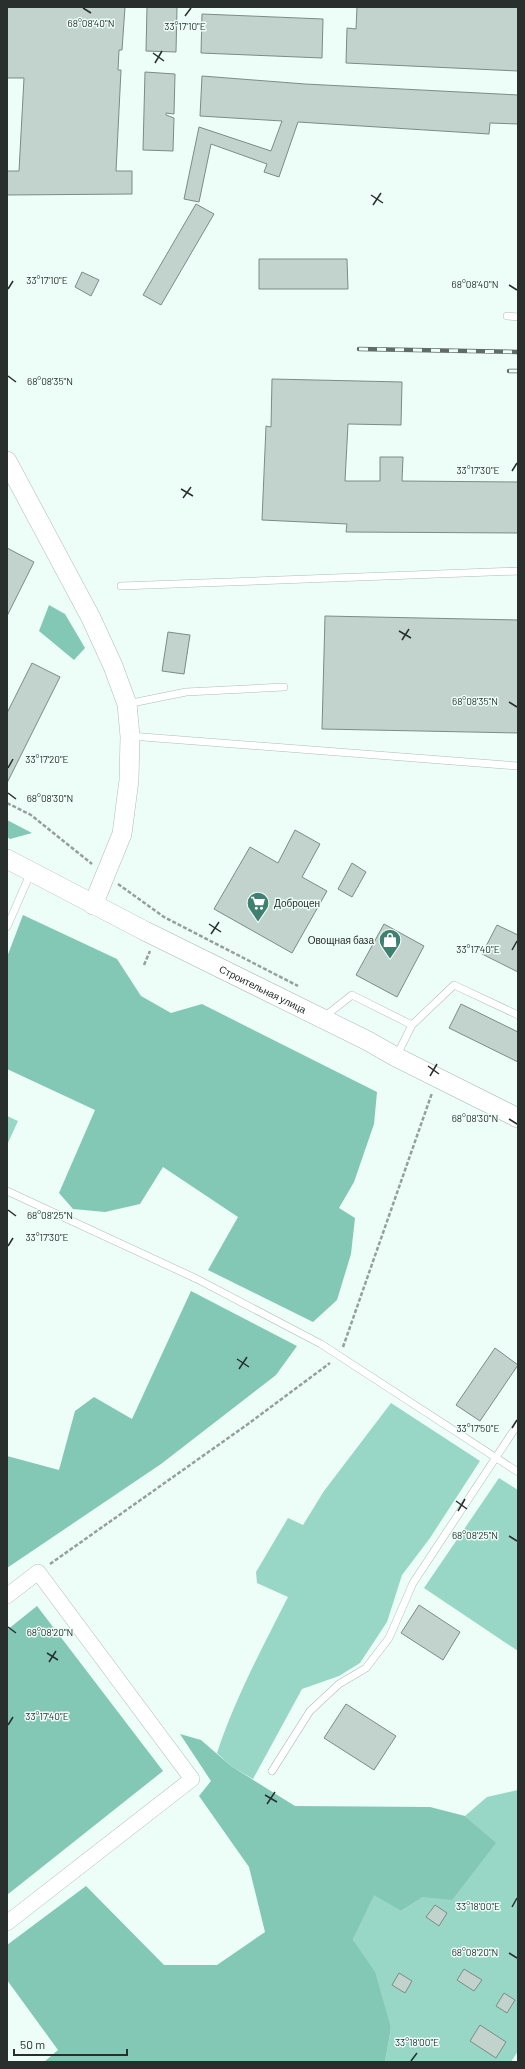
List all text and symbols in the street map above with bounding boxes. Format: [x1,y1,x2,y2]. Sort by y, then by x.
text: 68°08'40"N [68,17,114,29]
text: 33°17'10"E [164,20,206,32]
text: 33°17'10"E [26,274,68,286]
text: 68°08'40"N [452,278,498,290]
text: 68°08'35"N [27,375,73,387]
text: 33°17'30"E [456,464,500,476]
text: 68°08'35"N [452,695,498,707]
text: 33°17'20"E [25,753,69,765]
text: 68°08'30"N [27,792,73,804]
supermarket icon: Доброцен [245,890,271,923]
place label: Доброцен [274,897,320,909]
shop icon: Овощная база [377,927,403,960]
place label: Овощная база [308,934,374,946]
text: 33°17'40"E [456,943,500,955]
street label: Строительная улица [217,963,309,1016]
text: 68°08'30"N [452,1112,498,1124]
text: 68°08'25"N [27,1209,73,1221]
text: 33°17'30"E [25,1231,69,1243]
text: 33°17'50"E [456,1422,500,1434]
text: 68°08'25"N [452,1529,498,1541]
text: 68°08'20"N [27,1626,73,1638]
text: 33°17'40"E [25,1710,69,1722]
text: 33°18'00"E [456,1900,500,1912]
text: 68°08'20"N [452,1946,498,1958]
scale bar [14,2031,127,2057]
text: 33°18'00"E [395,2036,439,2048]
text: 50 m [20,2037,45,2051]

